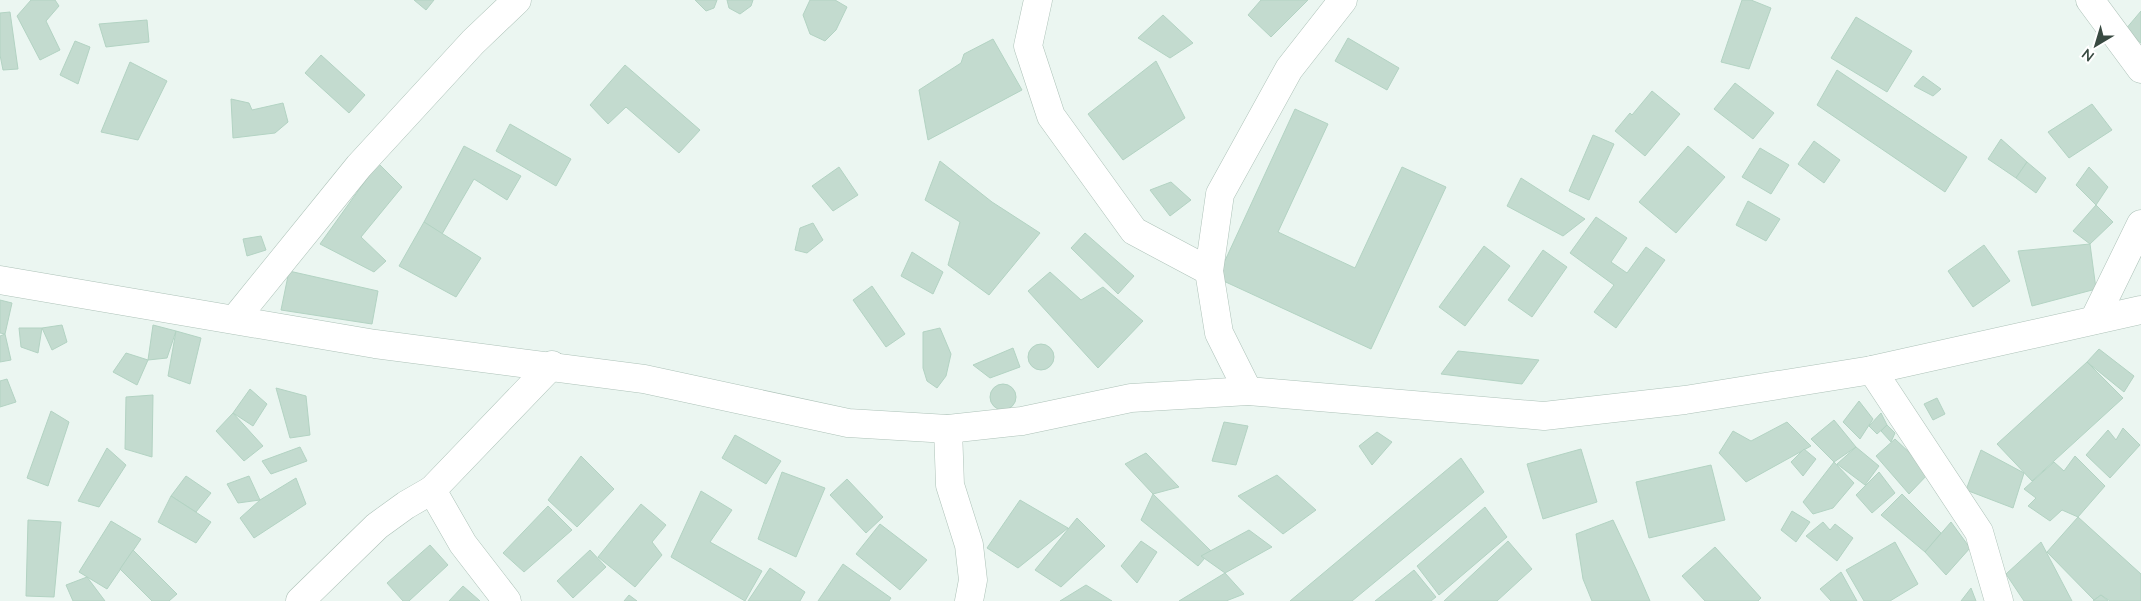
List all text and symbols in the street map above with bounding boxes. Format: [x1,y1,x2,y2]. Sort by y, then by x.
north arrow [2071,20,2121,70]
text: N [2078,46,2097,66]

